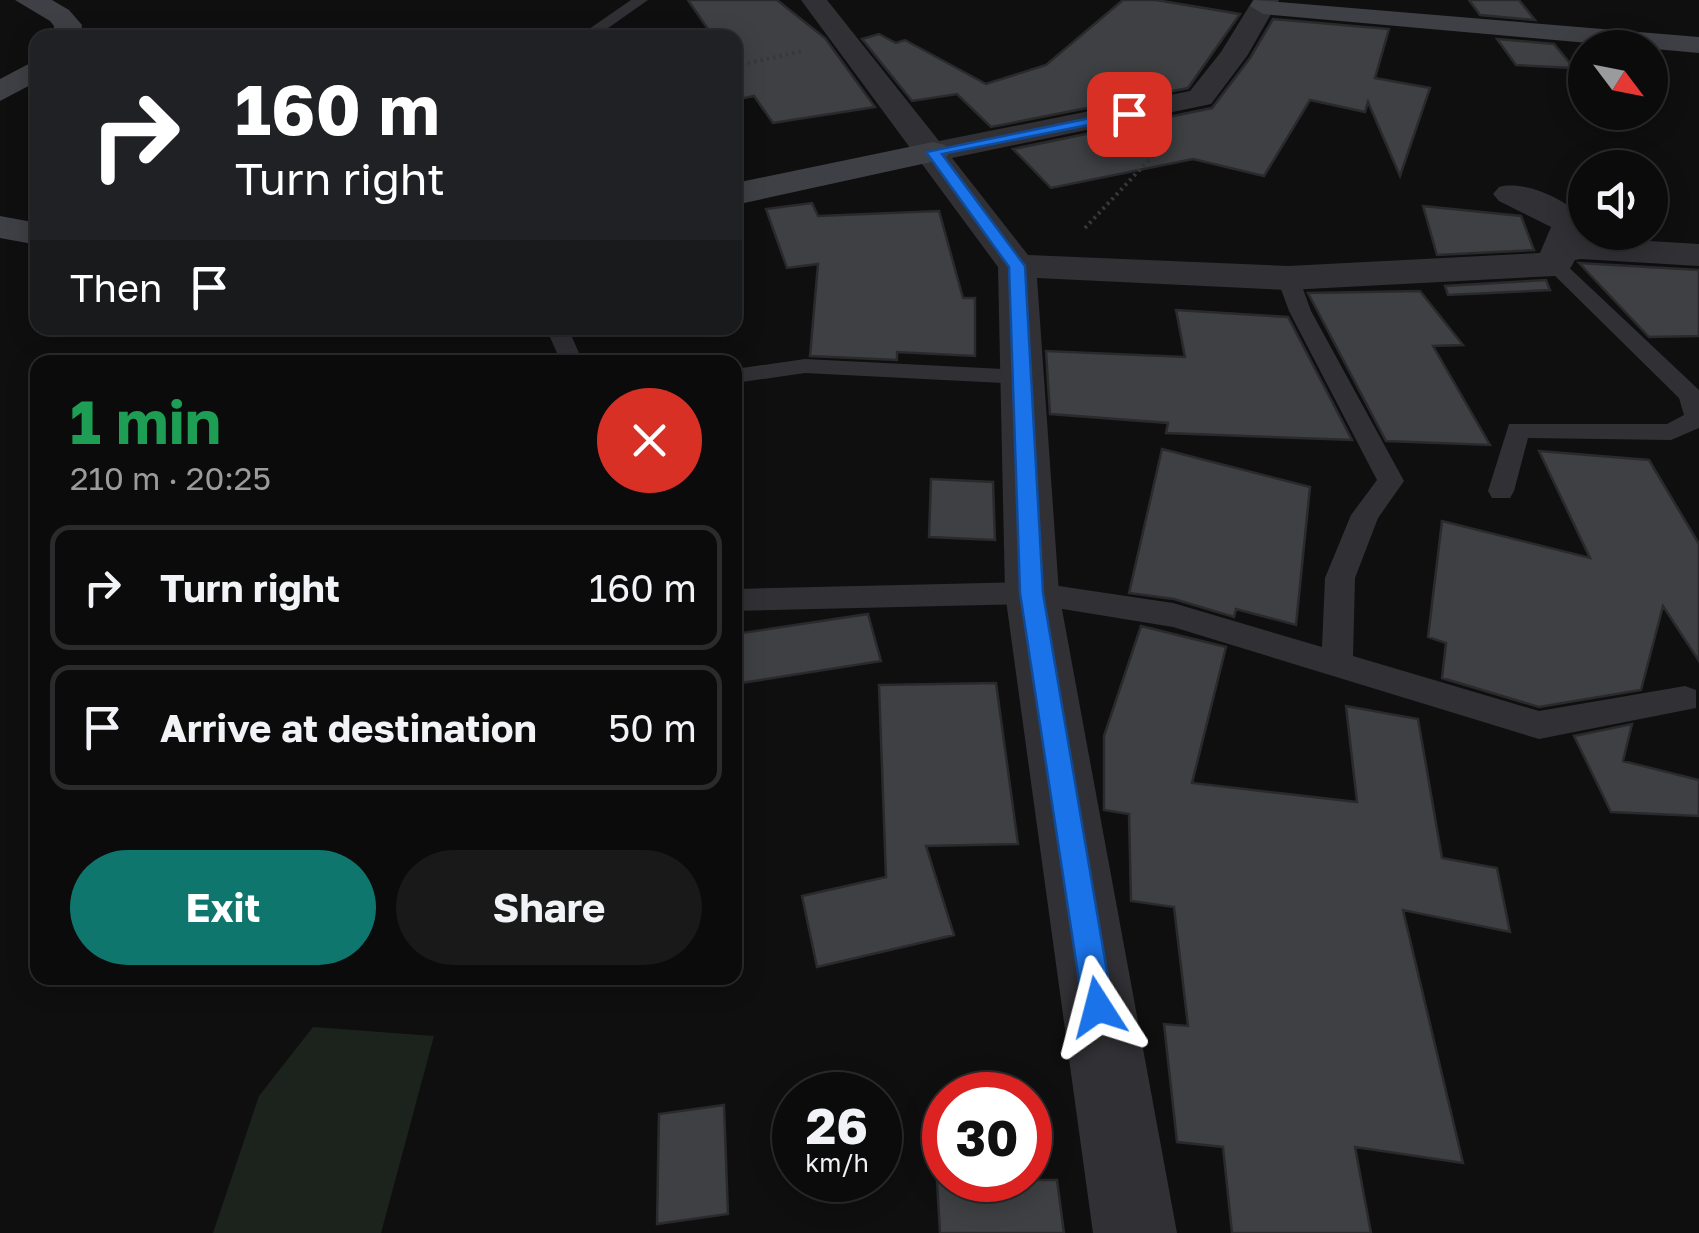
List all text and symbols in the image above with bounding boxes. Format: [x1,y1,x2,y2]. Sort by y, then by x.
north arrow [1568,30,1668,130]
map controls [1568,30,1668,250]
text: 160 m [235,66,440,150]
icon: right [70,70,200,200]
pin [1087,72,1172,157]
icon: arrive [1102,87,1157,142]
button: sound [1568,150,1668,250]
text: Turn right [235,151,445,205]
icon: arrive [182,260,237,315]
text: Then [70,265,162,310]
text: 1 min [70,385,221,457]
button: close [597,388,702,493]
text: 210 m · 20:25 [70,459,271,497]
icon: right [75,560,130,615]
text: Turn right [160,565,340,610]
text: 160 m [589,565,697,610]
icon: arrive [75,700,130,755]
text: Arrive at destination [160,705,537,750]
text: 50 m [608,705,697,750]
button: Exit [70,850,376,965]
button: Share [396,850,702,965]
position arrow [1046,955,1150,1059]
speed limit sign: 30 [922,1072,1052,1202]
text: 26 [806,1095,868,1155]
text: km/h [805,1147,869,1178]

